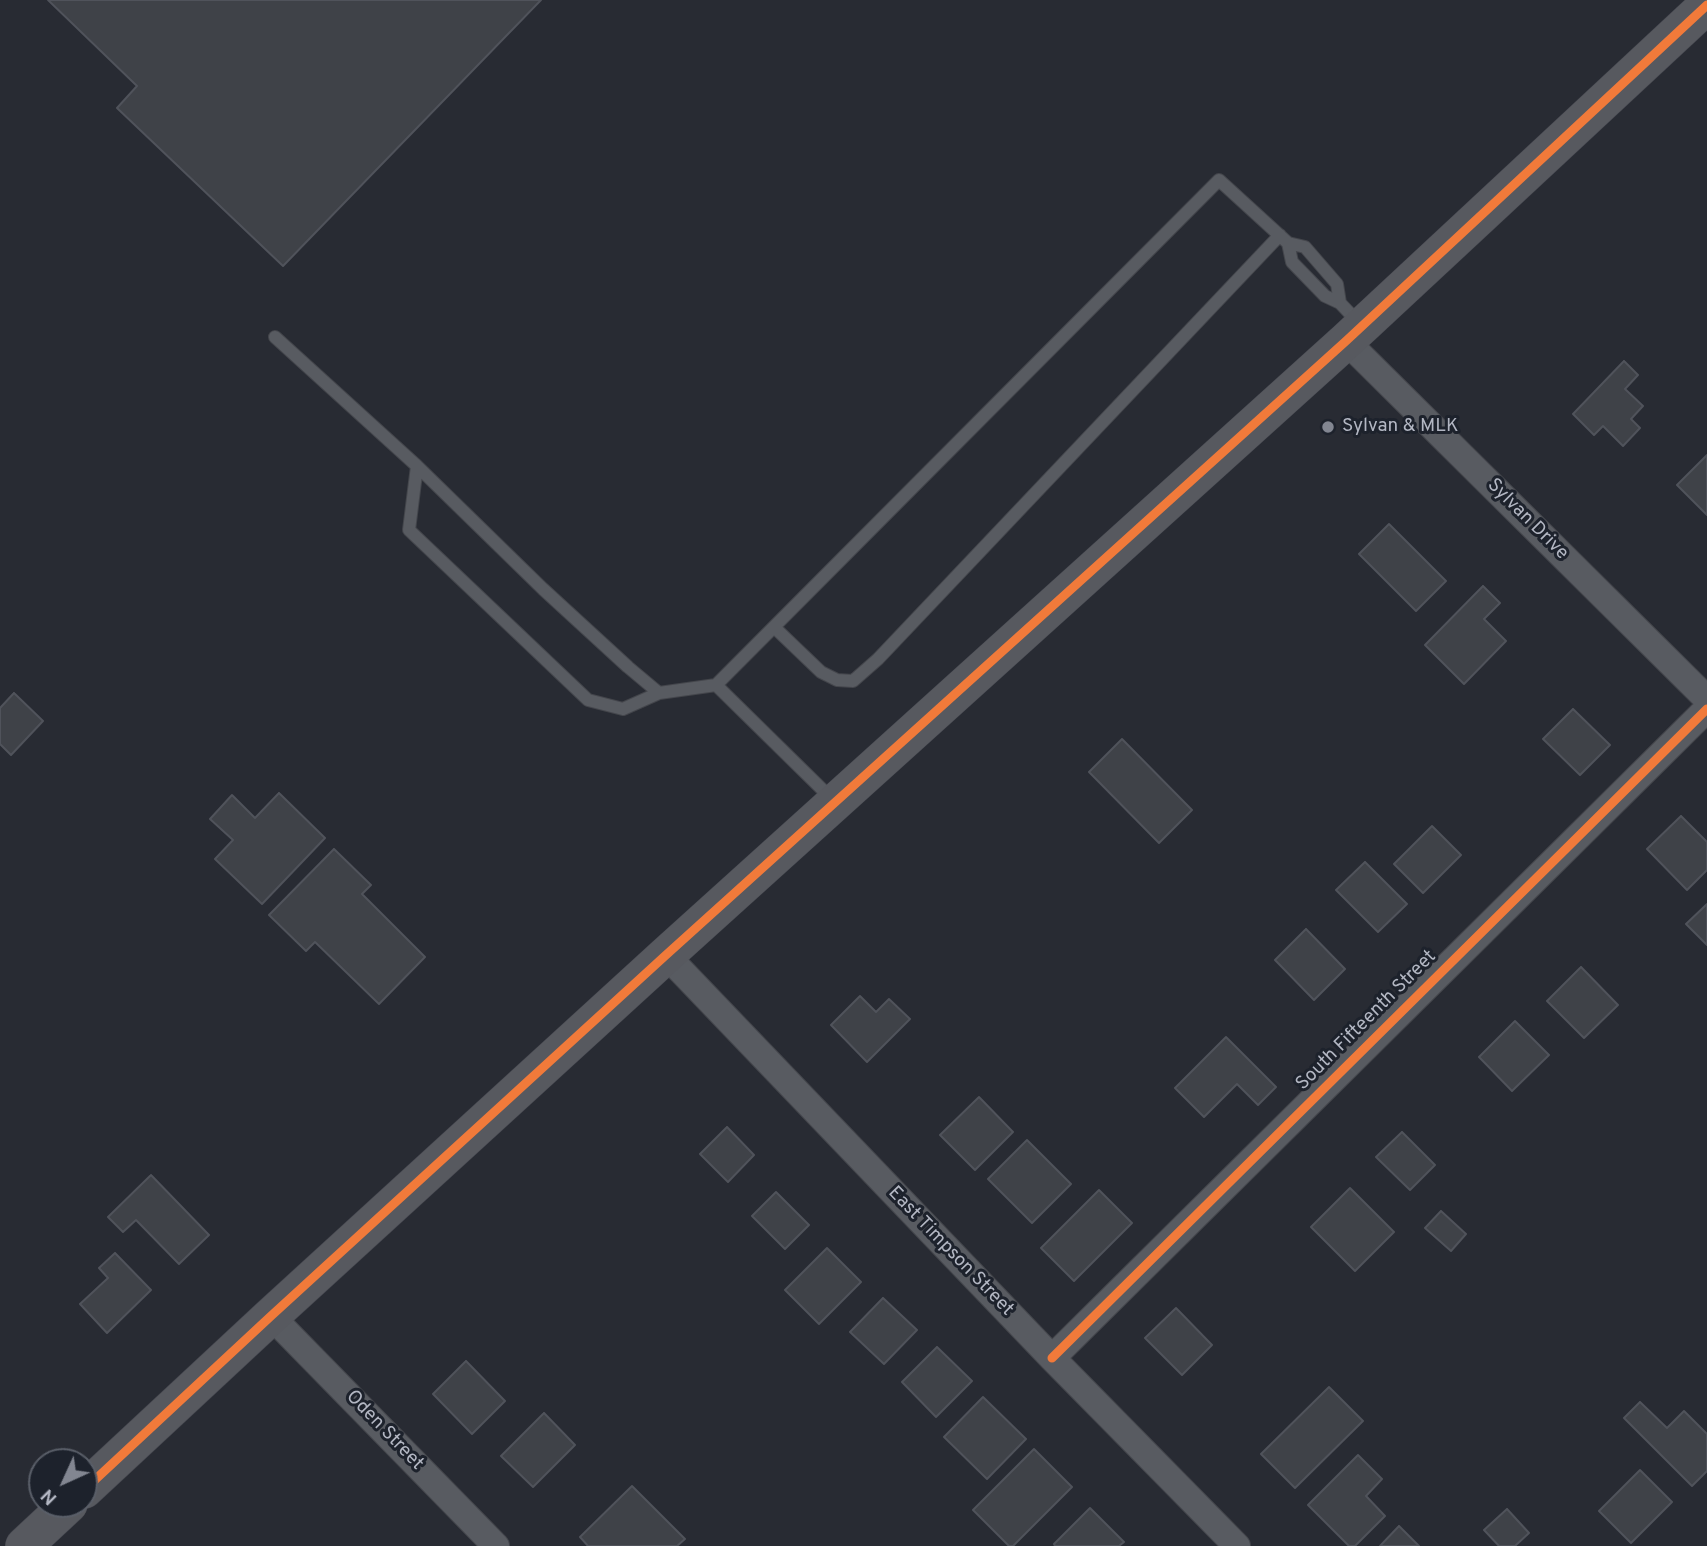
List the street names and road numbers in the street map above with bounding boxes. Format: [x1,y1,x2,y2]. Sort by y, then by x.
street label: Sylvan Drive [1482,475,1572,565]
street label: South Fifteenth Street [1292,946,1442,1096]
street label: East Timpson Street [882,1183,1018,1321]
street label: Oden Street [340,1386,428,1476]

